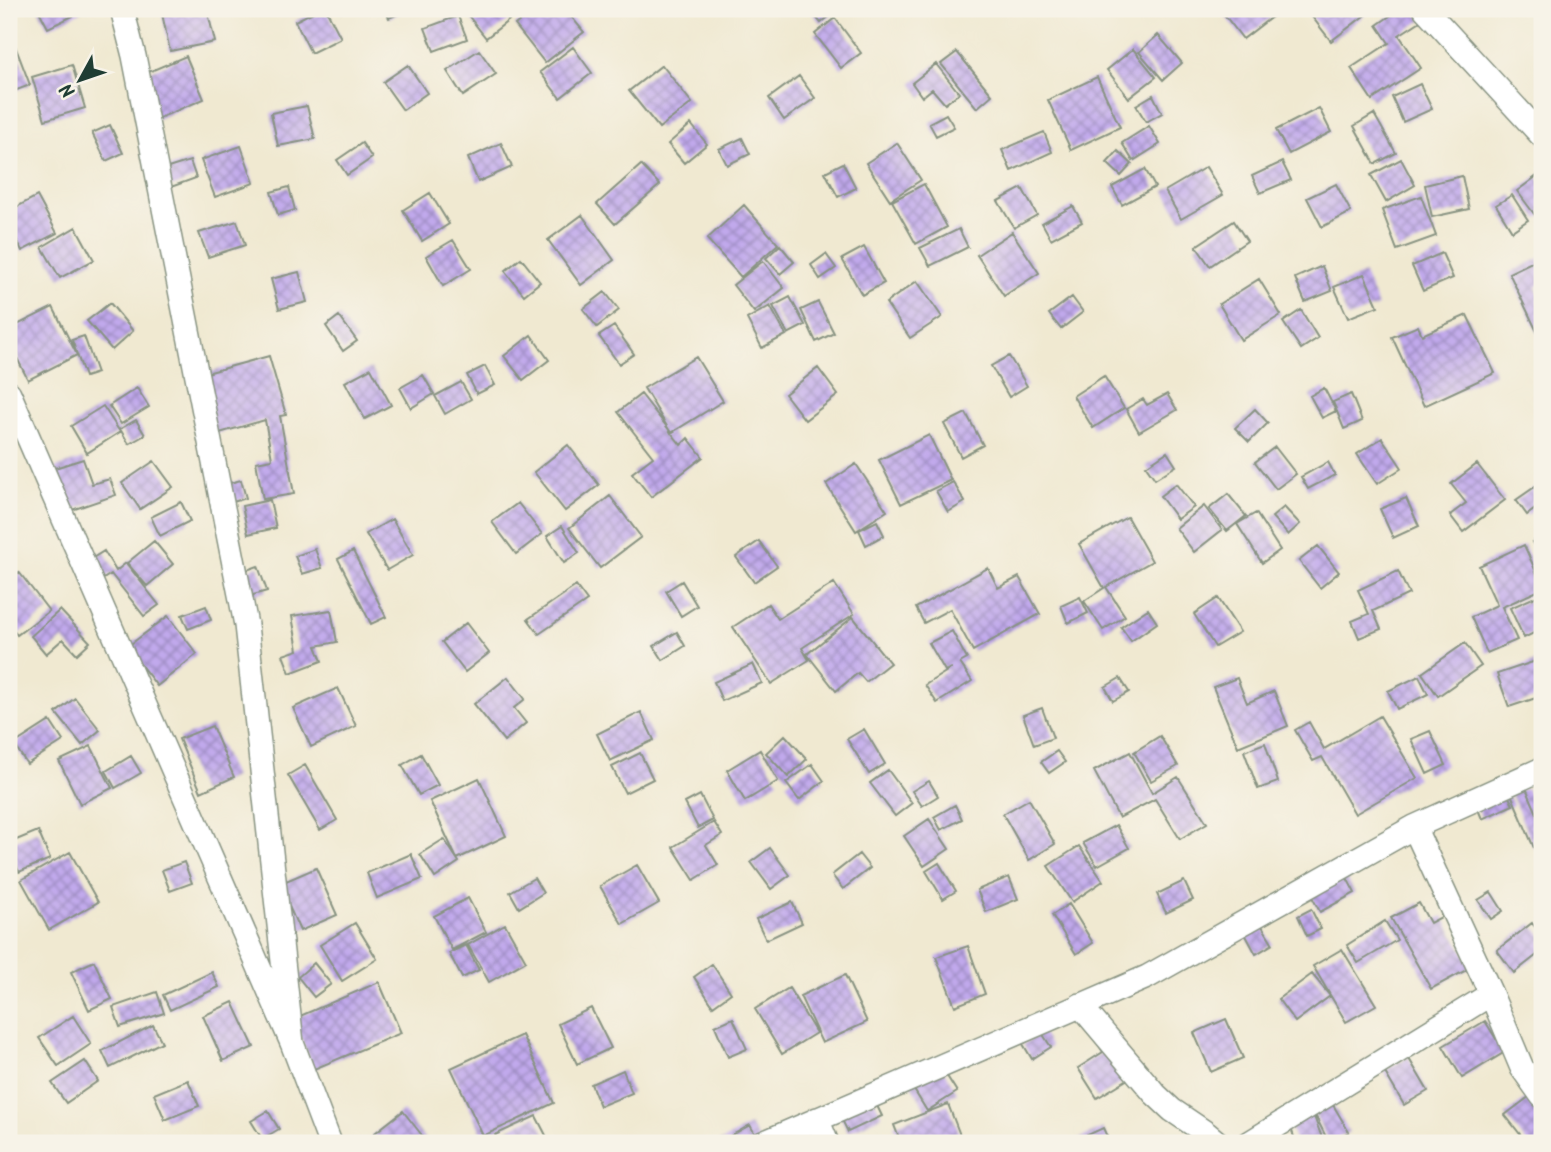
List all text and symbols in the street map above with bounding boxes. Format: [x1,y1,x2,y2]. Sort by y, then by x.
north arrow [46,46,116,116]
text: N [53,75,84,104]

